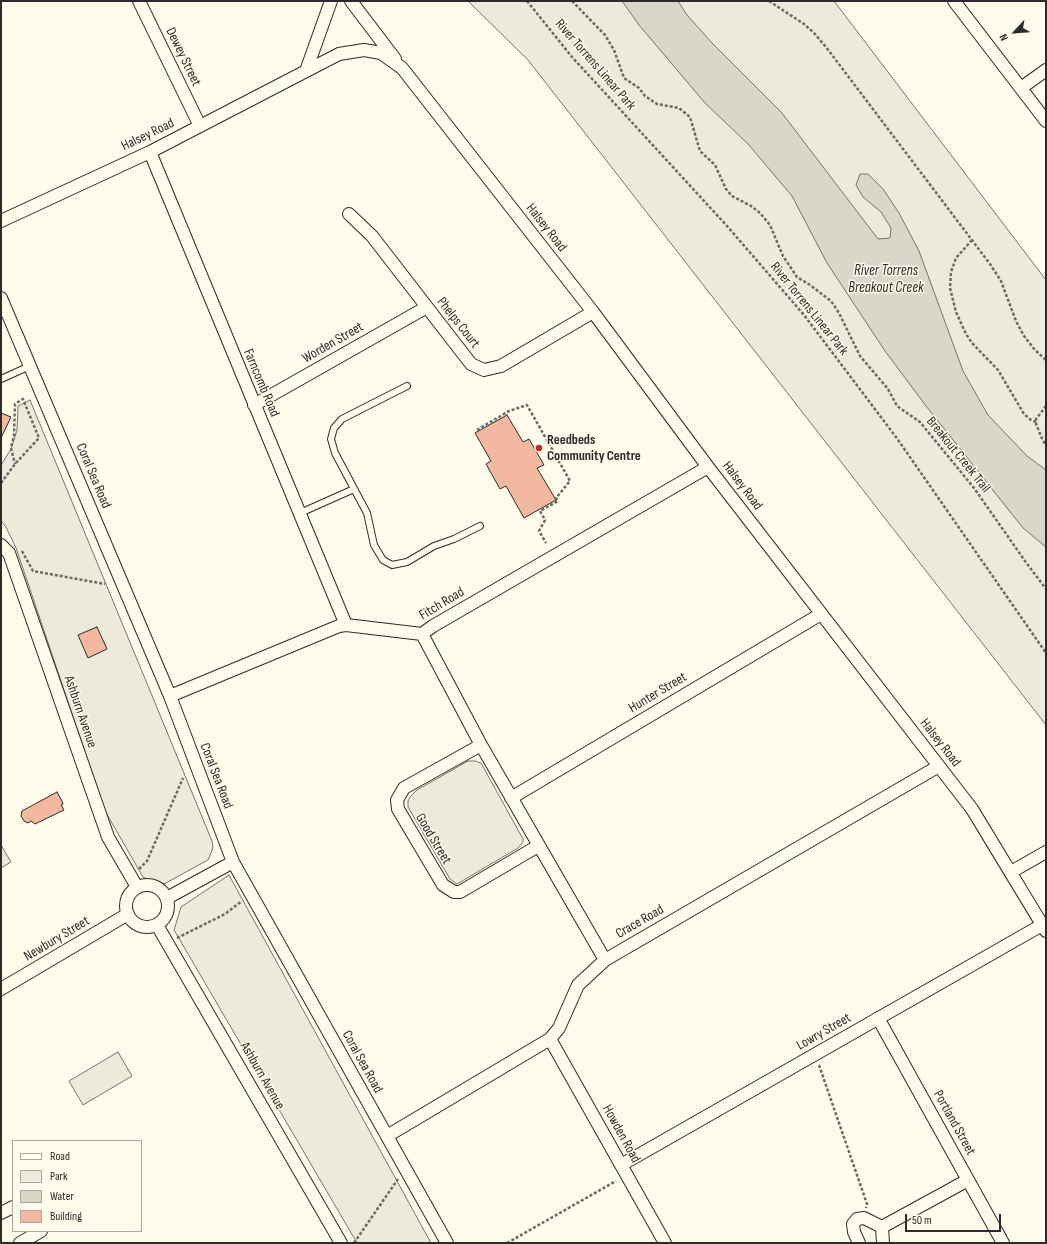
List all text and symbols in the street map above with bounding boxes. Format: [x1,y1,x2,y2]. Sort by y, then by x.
north arrow [995,12,1035,52]
street label: River Torrens Linear Park [551,16,639,114]
street label: Dewey Street [162,25,204,89]
text: N [997,32,1011,43]
street label: Halsey Road [119,115,177,155]
street label: Halsey Road [522,201,570,255]
street label: River Torrens Linear Park [766,259,852,359]
water label: River Torrens Breakout Creek [848,262,924,297]
street label: Phelps Court [433,294,483,352]
street label: Worden Street [299,319,367,367]
street label: Farncomb Road [239,347,283,419]
street label: Breakout Creek Trail [922,414,994,496]
place label: Reedbeds Community Centre [547,432,641,464]
street label: Coral Sea Road [72,441,114,511]
marker: Reedbeds Community Centre [534,443,544,453]
street label: Halsey Road [718,458,766,514]
street label: Fitch Road [416,584,468,624]
street label: Hunter Street [626,669,690,717]
street label: Ashburn Avenue [60,674,100,750]
street label: Halsey Road [916,716,964,770]
street label: Coral Sea Road [196,741,236,811]
street label: Good Street [411,811,455,867]
street label: Crace Road [613,902,667,942]
street label: Newbury Street [21,913,93,965]
street label: Lowry Street [794,1010,854,1054]
street label: Coral Sea Road [338,1028,386,1096]
street label: Ashburn Avenue [236,1039,288,1113]
street label: Portland Street [929,1088,979,1158]
street label: Howden Road [598,1102,644,1166]
legend [12,1140,142,1232]
text: Road [50,1149,70,1164]
text: Park [50,1169,68,1184]
text: Water [50,1189,74,1204]
scale bar [907,1206,1003,1232]
text: Building [50,1209,82,1224]
text: 50 m [912,1213,932,1228]

